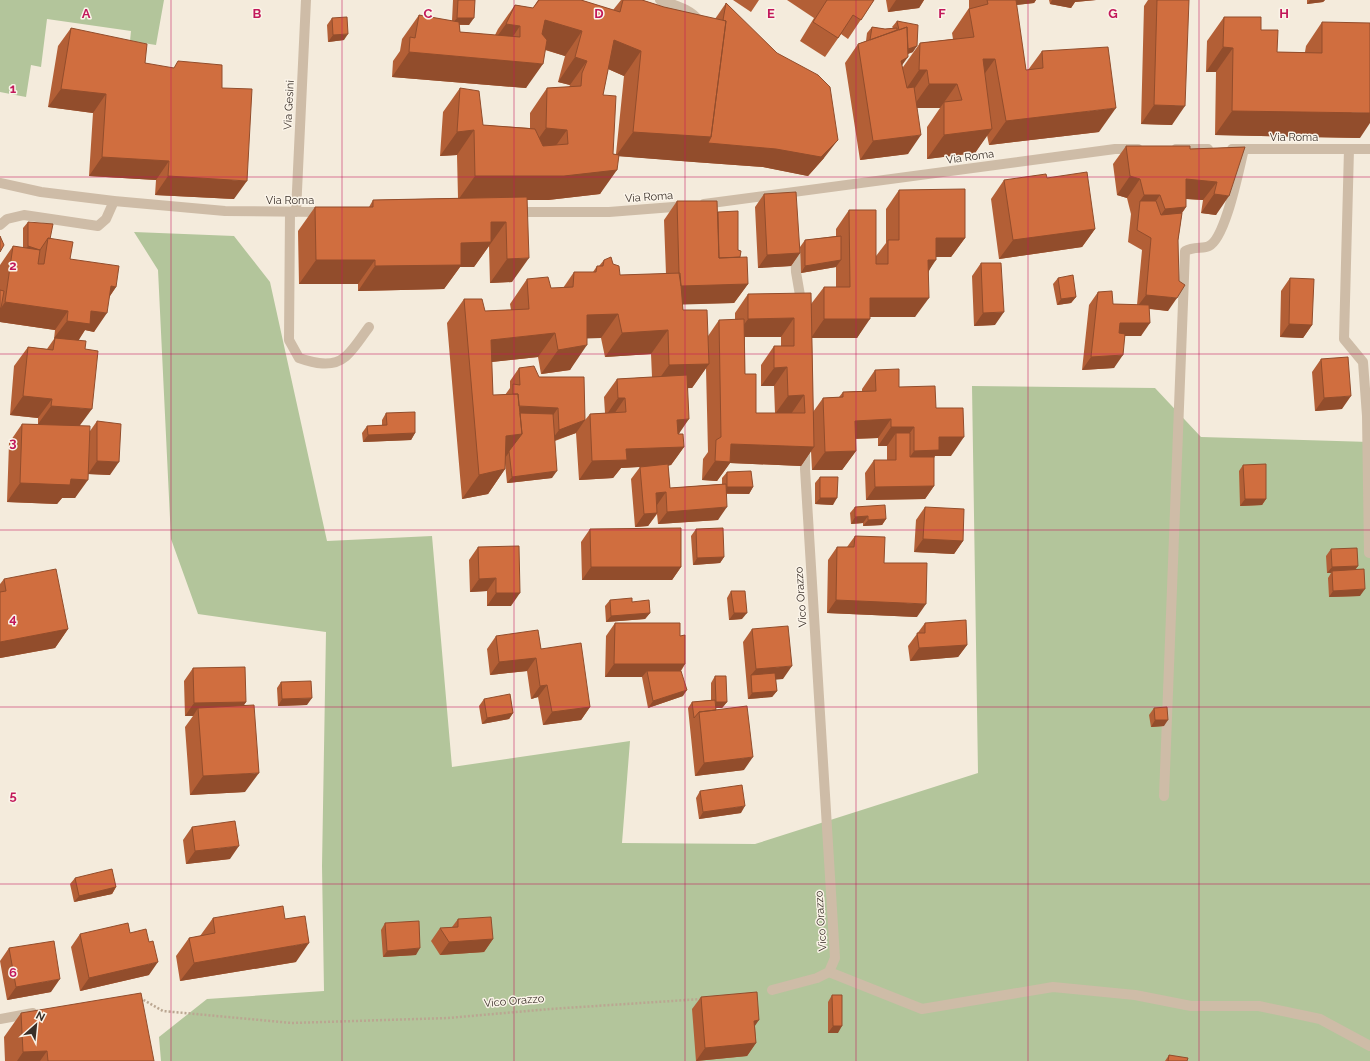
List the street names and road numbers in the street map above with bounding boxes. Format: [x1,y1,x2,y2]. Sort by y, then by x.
street label: Via Gesini [281,80,297,130]
street label: Via Roma [1270,131,1318,144]
street label: Via Roma [945,147,995,167]
street label: Via Roma [624,189,674,205]
street label: Via Roma [266,194,314,207]
street label: Vico Orazzo [792,566,810,628]
street label: Vico Orazzo [812,890,830,952]
street label: Vico Orazzo [483,992,545,1010]

